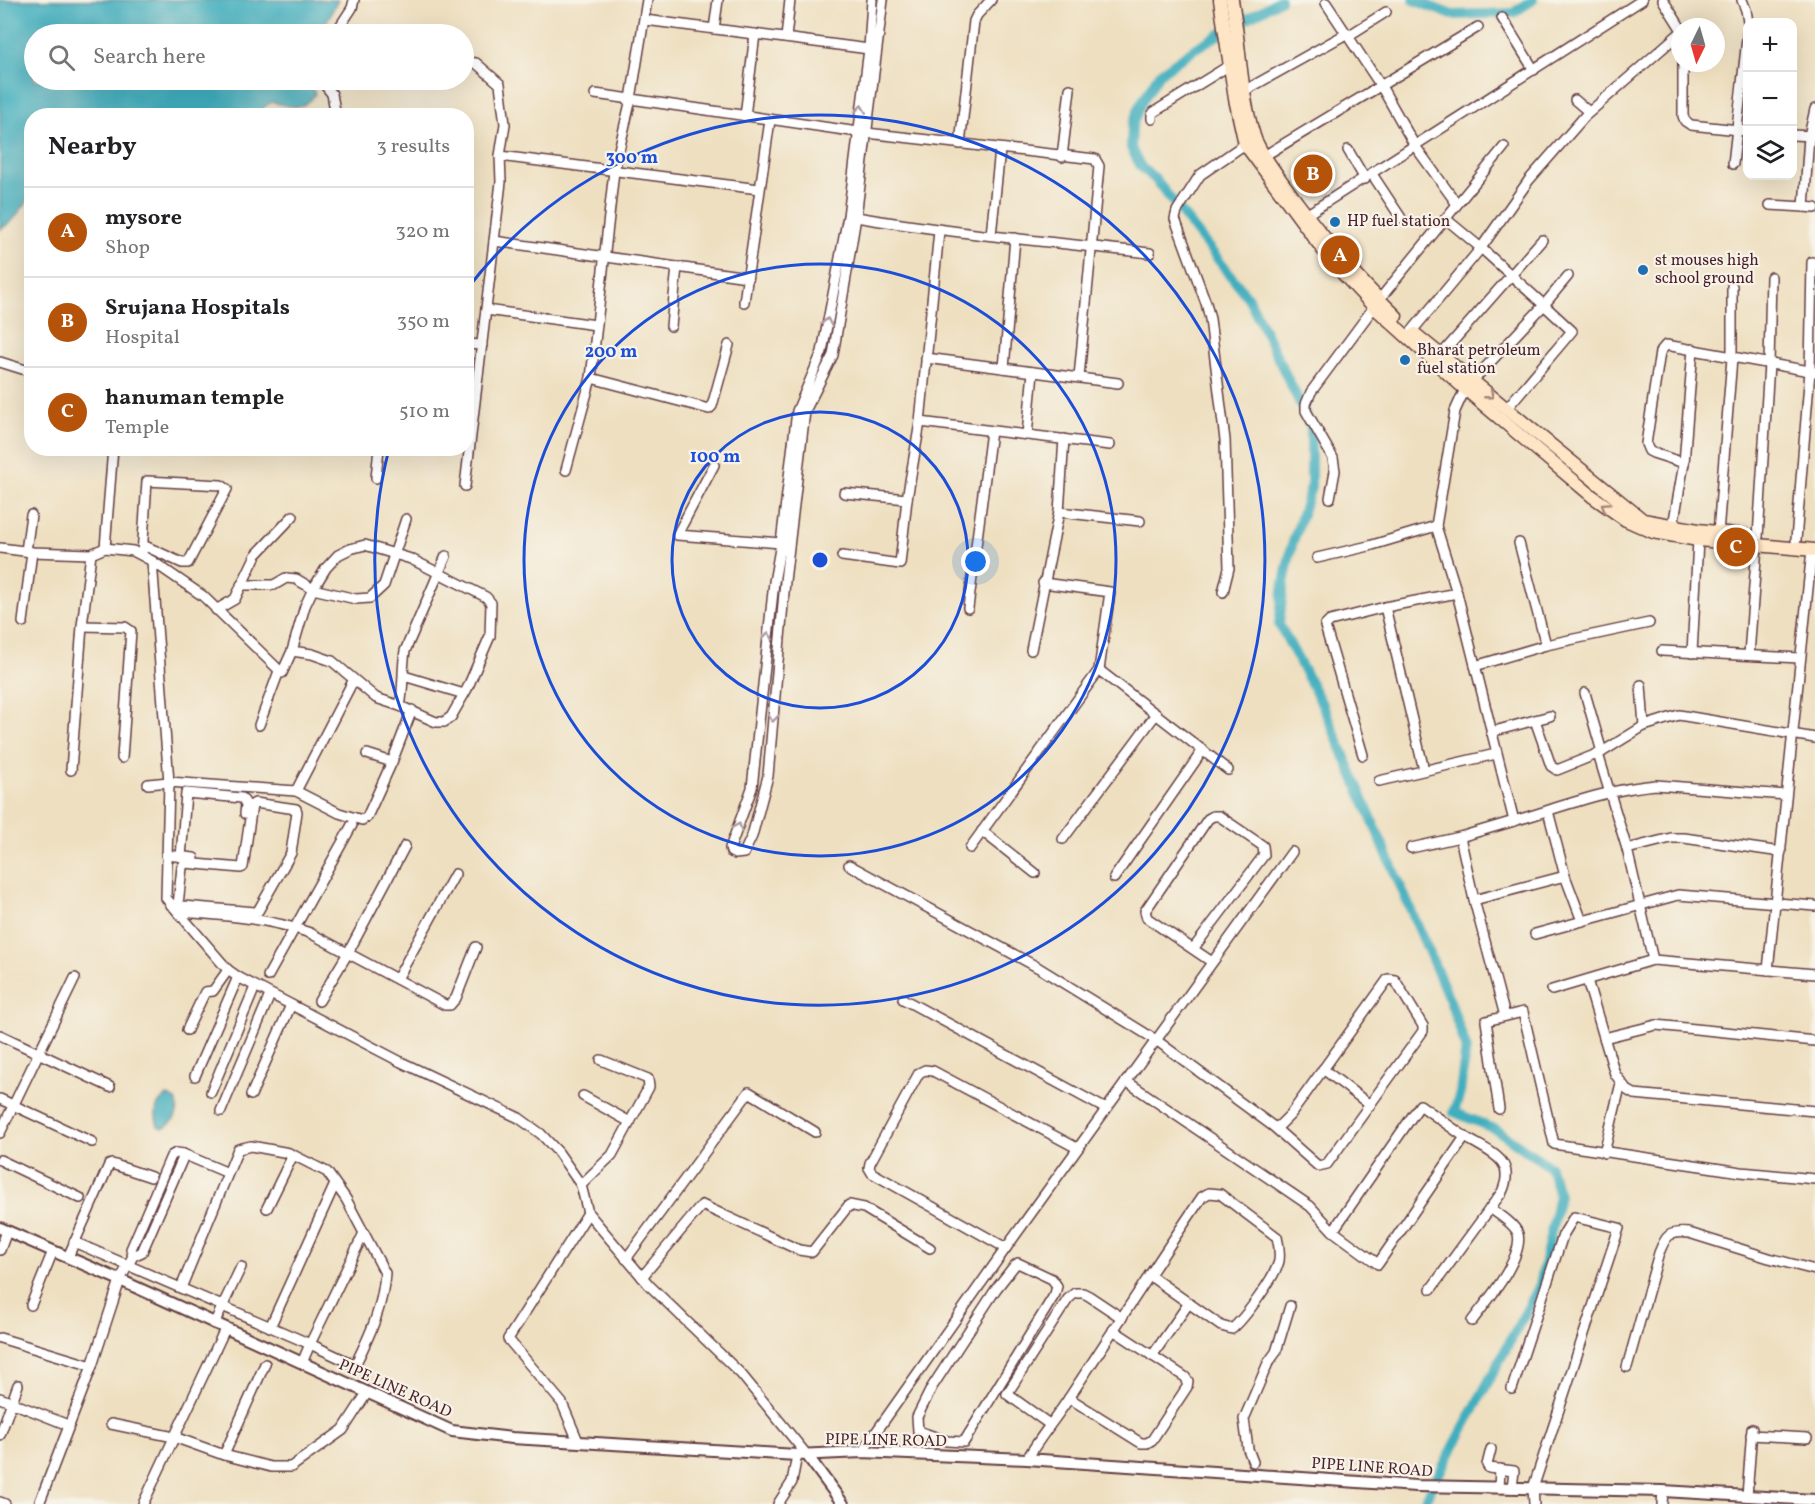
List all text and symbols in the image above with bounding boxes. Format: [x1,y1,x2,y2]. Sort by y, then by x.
north arrow [1671,18,1725,72]
map controls [1743,18,1797,180]
button: + [1743,18,1797,72]
search box [24,24,474,90]
icon: search [45,41,78,74]
text: Search here [93,42,206,73]
button: − [1743,72,1797,126]
one-way arrow [854,104,867,114]
button: layers [1743,126,1797,180]
text: Nearby [48,129,137,165]
text: 3 results [376,133,450,161]
text: 300 m [606,146,658,171]
pin: B [1294,152,1332,196]
text: mysore [105,203,182,234]
place label: HP fuel station [1347,211,1450,233]
marker: HP fuel station [1328,215,1342,229]
text: A [60,218,75,246]
text: 320 m [395,218,450,246]
pin: A [1320,232,1360,278]
text: Shop [105,234,150,262]
place label: st mouses high school ground [1655,250,1759,290]
marker: st mouses high school ground [1636,263,1650,277]
text: Srujana Hospitals [105,293,290,324]
text: B [61,308,74,336]
text: 350 m [397,308,450,336]
one-way arrow [820,317,833,327]
text: Hospital [105,324,180,352]
text: 200 m [585,340,637,365]
place label: Bharat petroleum fuel station [1417,340,1541,380]
marker: Bharat petroleum fuel station [1398,353,1412,367]
text: hanuman temple [105,383,284,414]
one-way arrow [1483,387,1494,398]
text: C [61,398,74,426]
text: 510 m [399,398,450,426]
text: Temple [105,414,169,442]
text: 100 m [690,445,740,470]
one-way arrow [1601,502,1612,513]
pin: C [1716,524,1756,570]
your location [961,547,990,576]
centre of rings [810,550,830,570]
one-way arrow [761,631,774,640]
one-way arrow [767,714,780,723]
one-way arrow [731,823,743,834]
street label: PIPE LINE ROAD [335,1354,455,1424]
street label: PIPE LINE ROAD [825,1429,947,1453]
street label: PIPE LINE ROAD [1311,1453,1434,1483]

